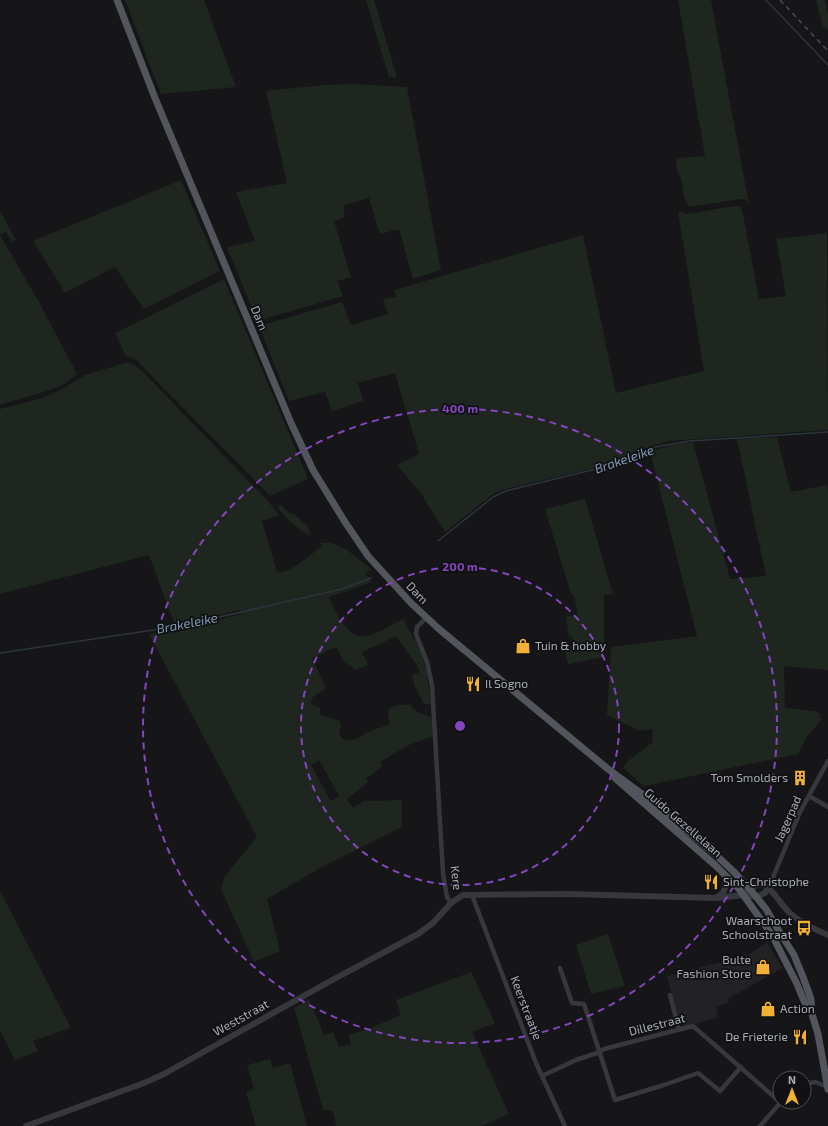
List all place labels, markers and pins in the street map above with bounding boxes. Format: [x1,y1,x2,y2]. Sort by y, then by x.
shop icon: Tuin & hobby [514,637,532,655]
place label: Tuin & hobby [535,638,607,652]
restaurant icon: Il Sogno [464,675,482,693]
place label: Il Sogno [485,676,528,690]
centre of rings [453,719,467,733]
building icon: Tom Smolders [791,769,809,787]
place label: Tom Smolders [711,770,788,784]
restaurant icon: Sint-Christophe [702,873,720,891]
place label: Sint-Christophe [723,874,809,888]
place label: Waarschoot Schoolstraat [722,913,792,941]
bus stop icon: Waarschoot Schoolstraat [795,919,813,937]
place label: Bulte Fashion Store [677,952,751,980]
shop icon: Bulte Fashion Store [754,958,772,976]
shop icon: Action [759,1000,777,1018]
place label: Action [780,1001,815,1015]
restaurant icon: De Frieterie [791,1028,809,1046]
place label: De Frieterie [725,1029,788,1043]

